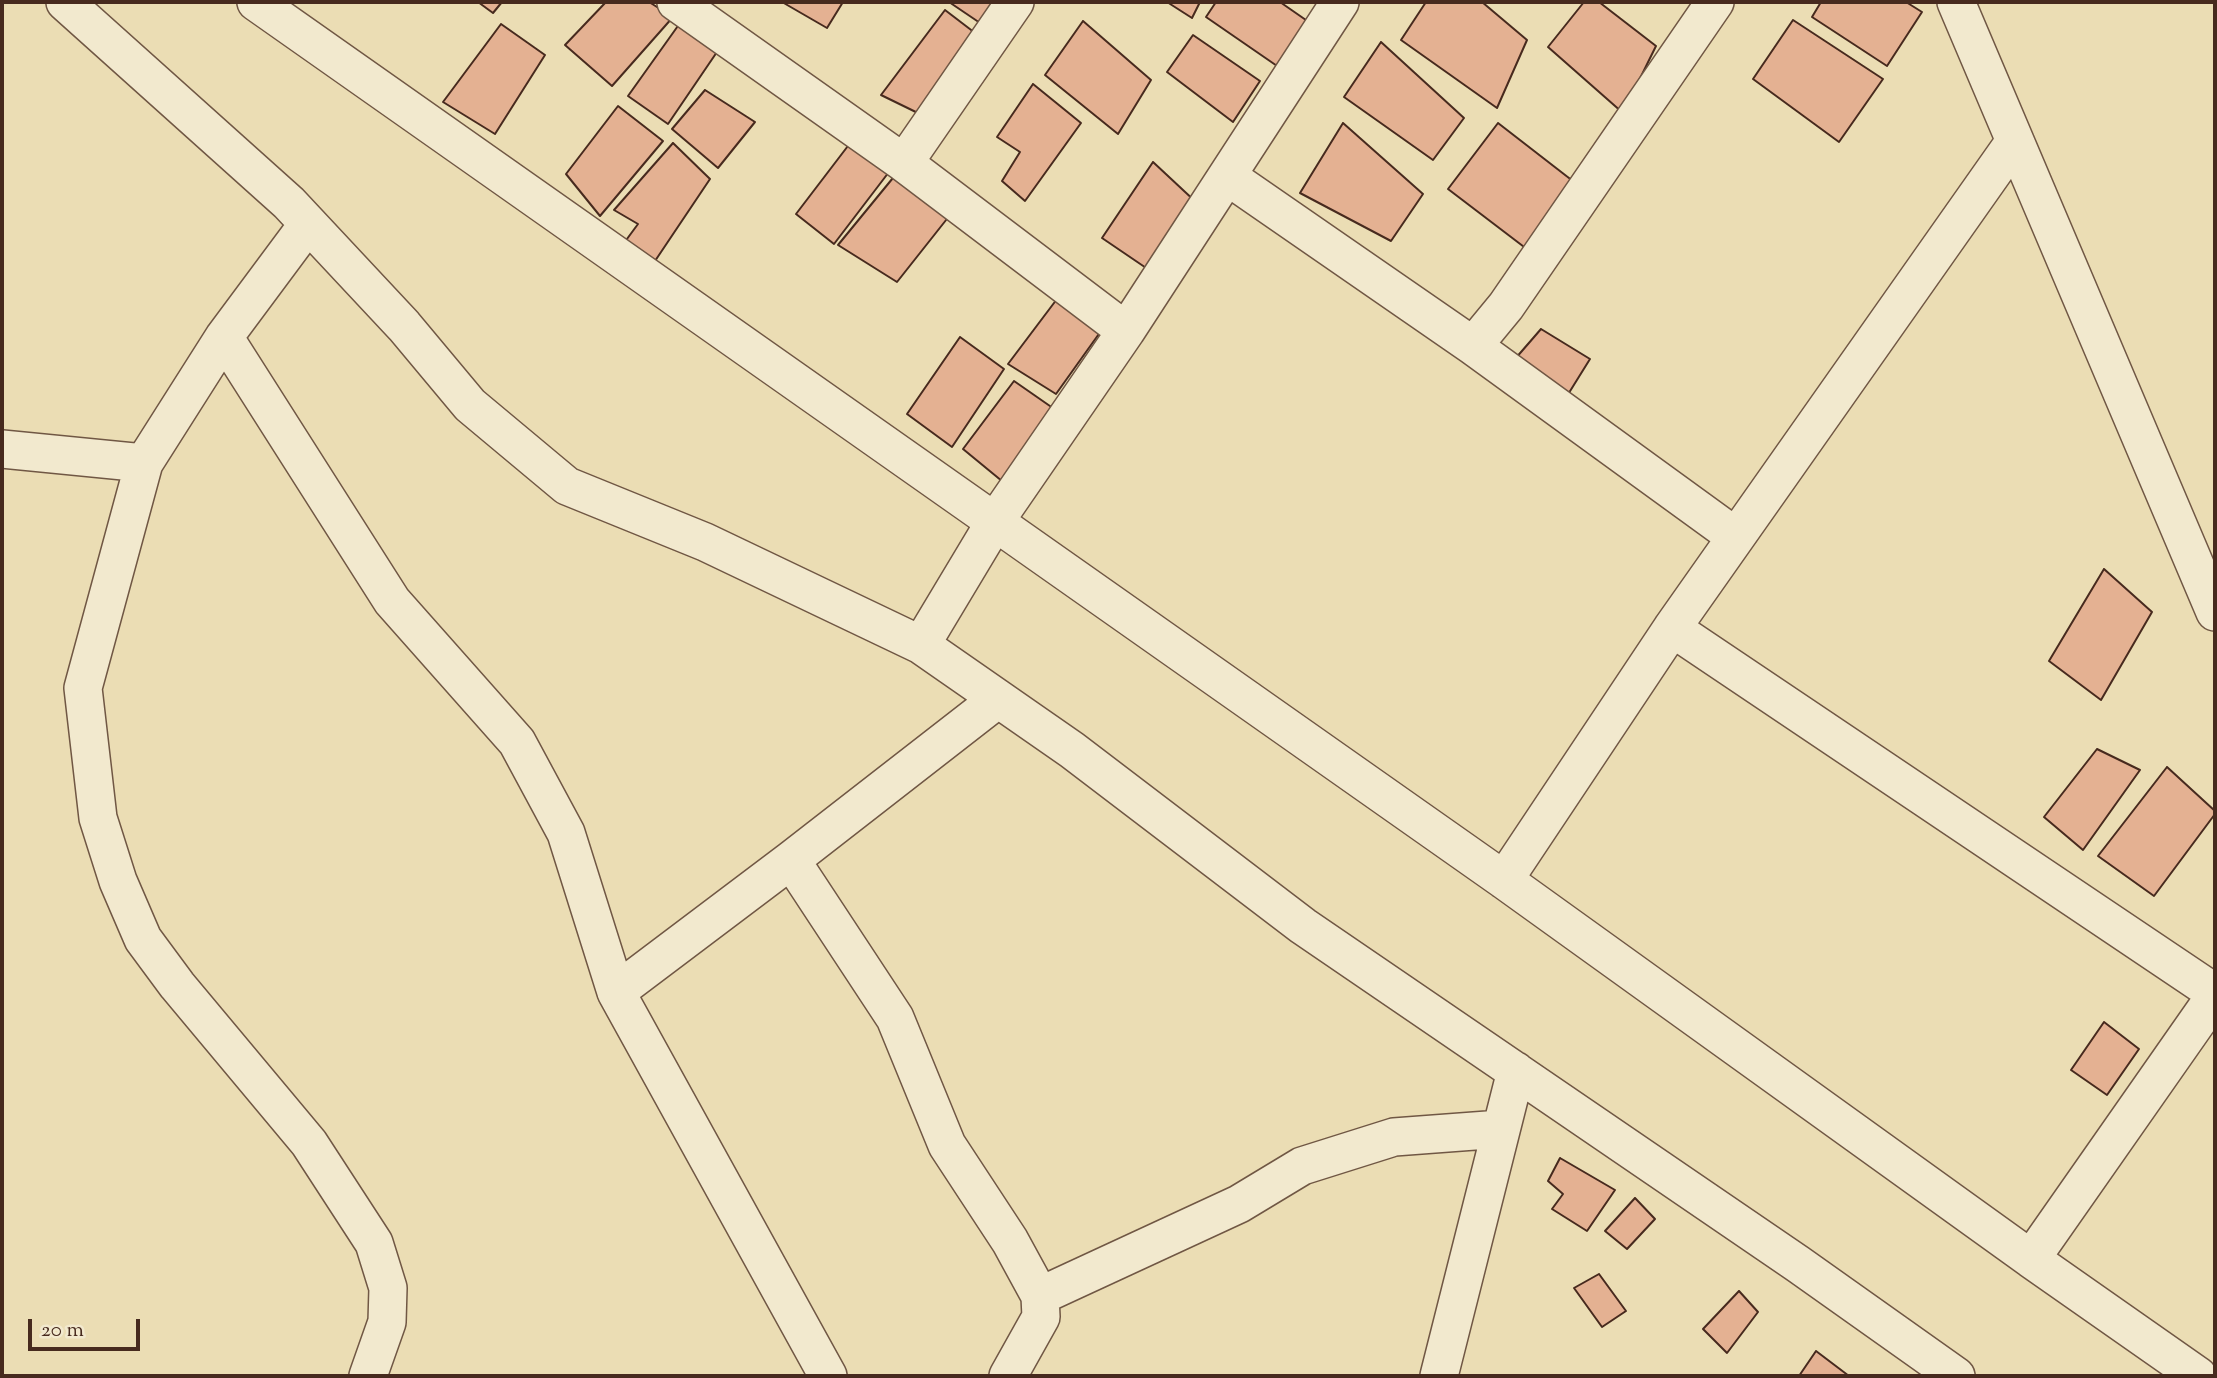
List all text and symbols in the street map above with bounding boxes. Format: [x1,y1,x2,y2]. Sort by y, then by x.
scale bar [32,1304,144,1348]
text: 20 m [41,1316,84,1346]

